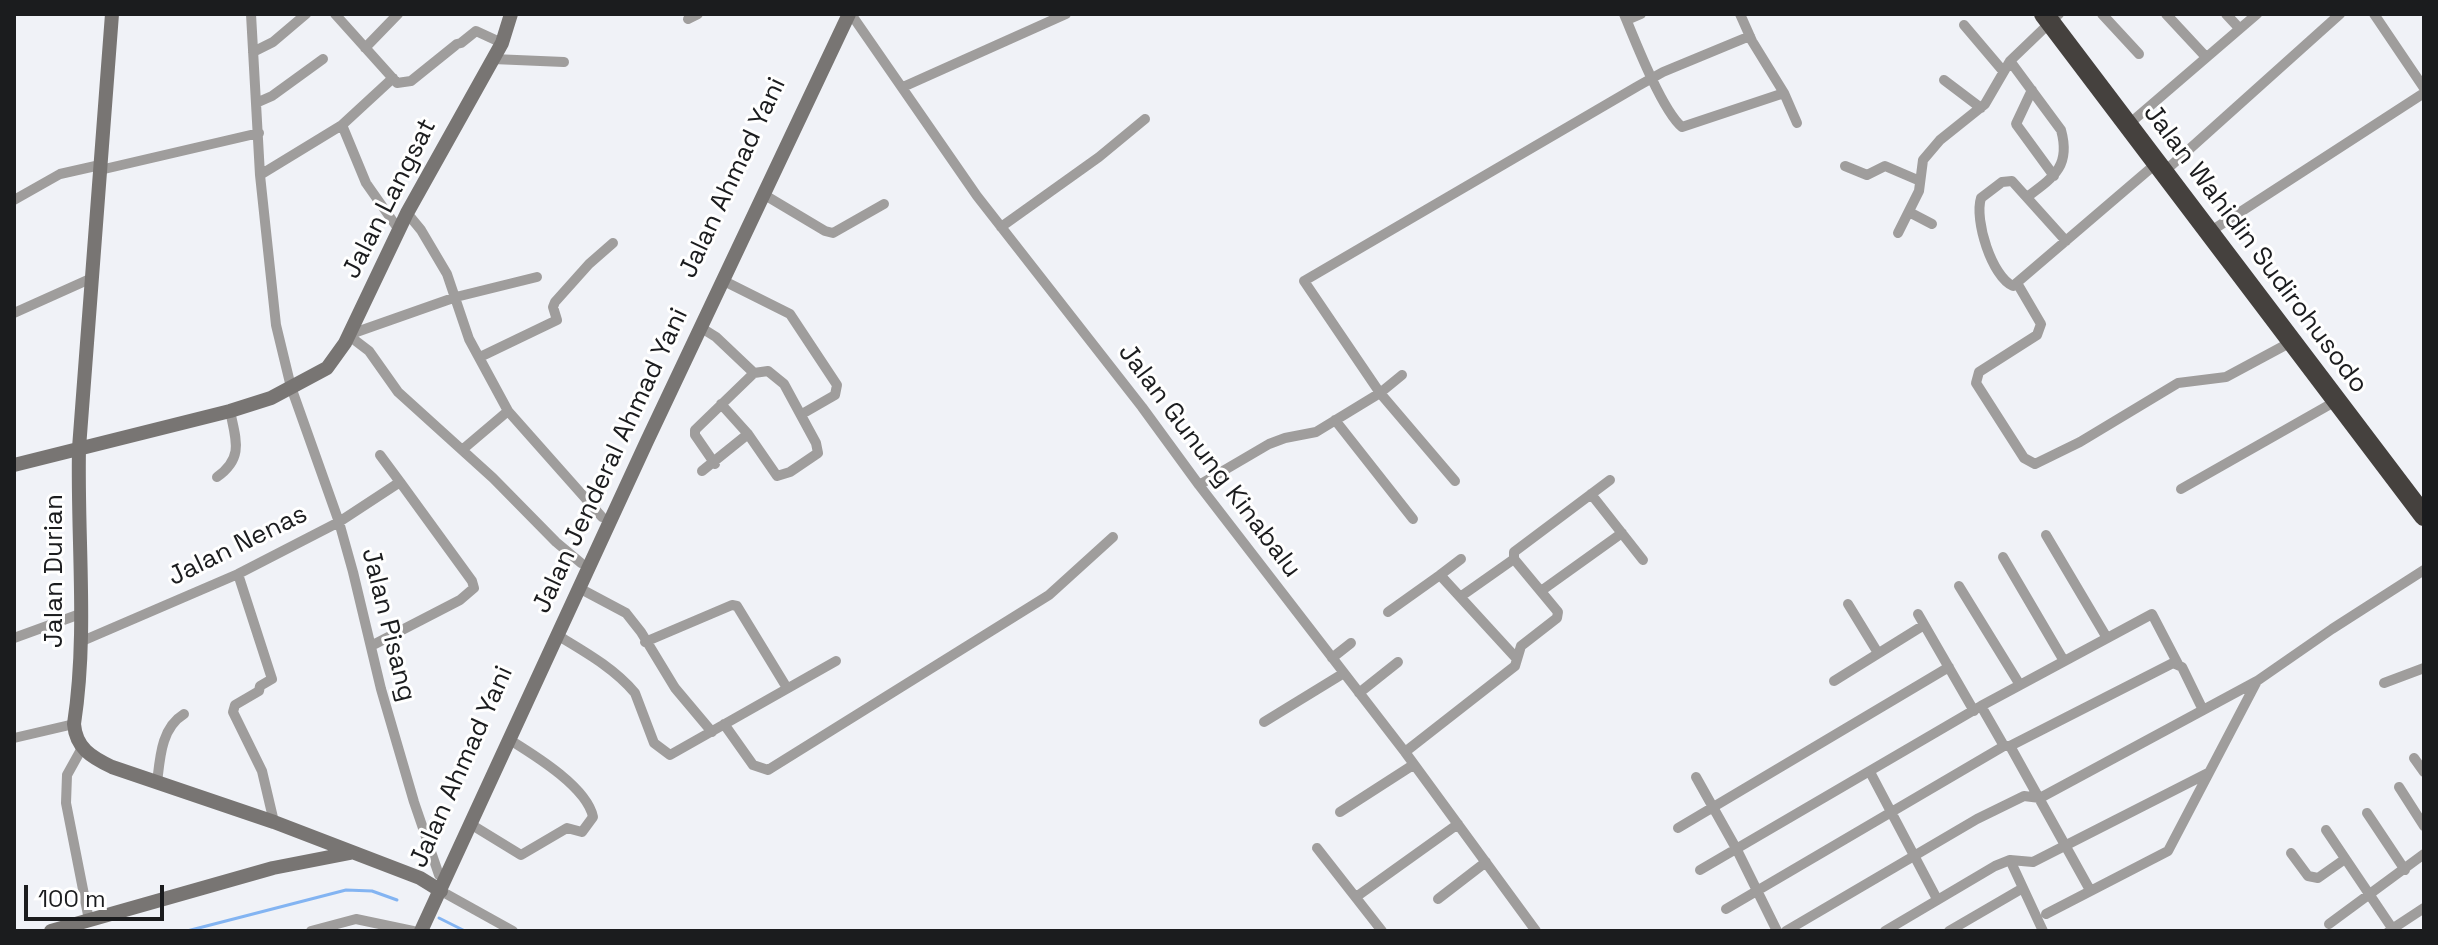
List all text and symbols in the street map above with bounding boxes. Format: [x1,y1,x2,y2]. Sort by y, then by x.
street label: Jalan Ahmad Yani [673,73,793,283]
street label: Jalan Wahidin Sudirohusodo [2136,98,2374,400]
street label: Jalan Langsat [336,114,444,284]
street label: Jalan Jenderal Ahmad Yani [527,304,695,618]
street label: Jalan Gunung Kinabalu [1111,338,1307,584]
street label: Jalan Durian [39,494,71,648]
street label: Jalan Nenas [163,499,313,593]
street label: Jalan Pisang [354,545,422,705]
street label: Jalan Ahmad Yani [404,661,520,873]
scale bar [28,869,168,919]
text: 100 m [38,883,106,914]

